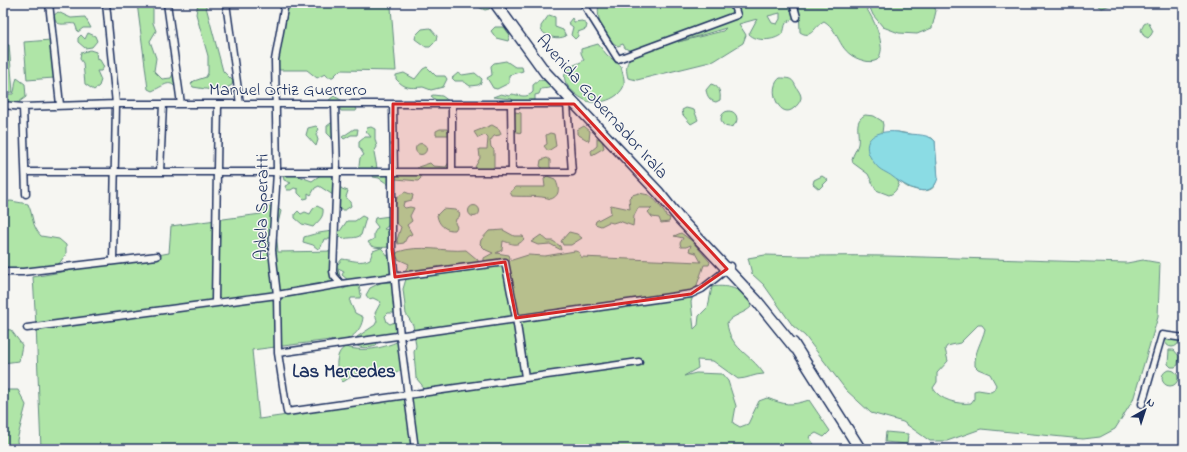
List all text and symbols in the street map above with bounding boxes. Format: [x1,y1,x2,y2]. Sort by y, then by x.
street label: Avenida Gobernador Irala [529,29,674,185]
street label: Manuel Ortiz Guerrero [209,78,367,104]
street label: Adela Speratti [249,154,277,261]
district label: Las Mercedes [292,359,396,386]
north arrow [1125,390,1165,430]
text: N [1143,394,1159,412]

